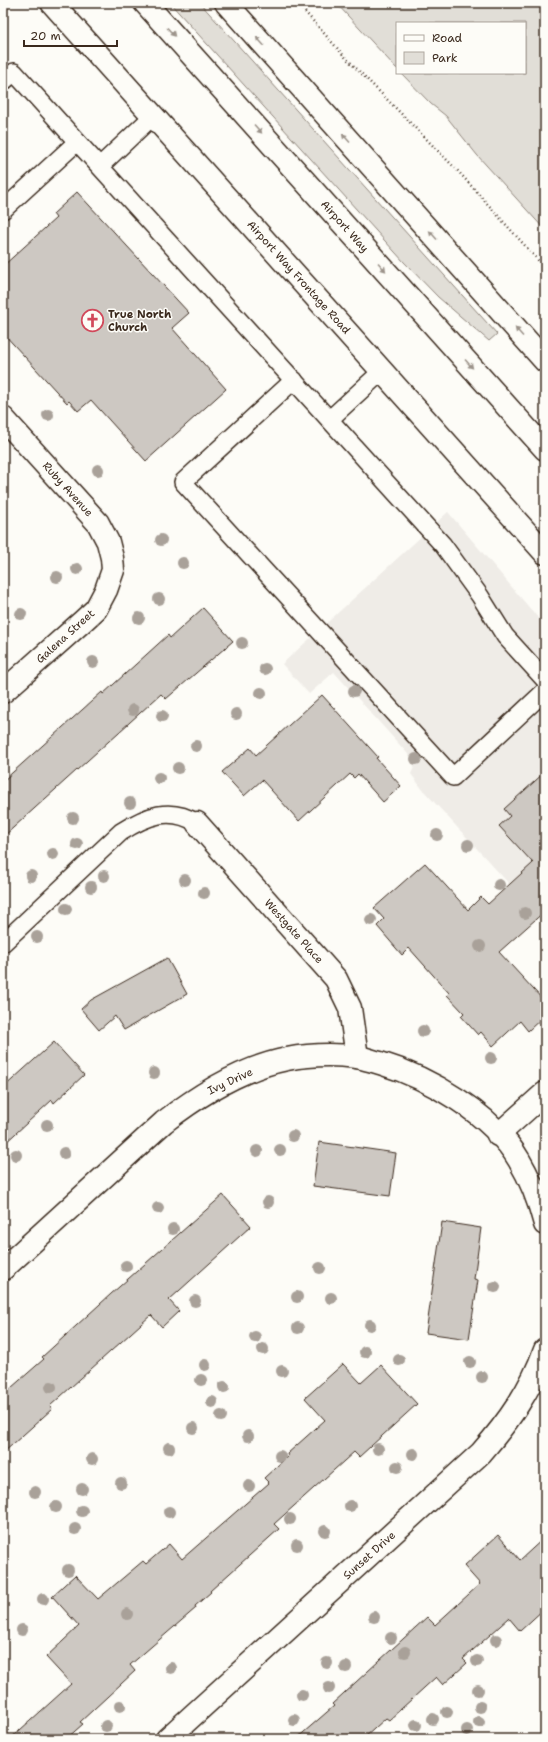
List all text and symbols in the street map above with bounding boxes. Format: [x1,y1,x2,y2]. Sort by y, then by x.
scale bar [24,22,117,48]
legend [396,22,526,74]
one-way arrow [167,27,176,37]
text: 20 m [30,28,61,44]
text: Road [432,30,463,46]
one-way arrow [255,35,264,46]
text: Park [432,50,458,66]
one-way arrow [253,124,263,134]
one-way arrow [342,132,351,143]
street label: Airport Way [317,197,372,256]
street label: Airport Way Frontage Road [244,217,354,337]
one-way arrow [428,230,437,240]
one-way arrow [378,262,387,272]
church icon: True North Church [79,307,105,333]
place label: True North Church [108,307,172,335]
one-way arrow [514,327,524,337]
one-way arrow [464,359,474,369]
street label: Ruby Avenue [39,459,96,520]
street label: Galena Street [33,606,98,667]
street label: Westgate Place [261,896,327,967]
street label: Ivy Drive [205,1064,255,1098]
street label: Sunset Drive [340,1528,399,1583]

